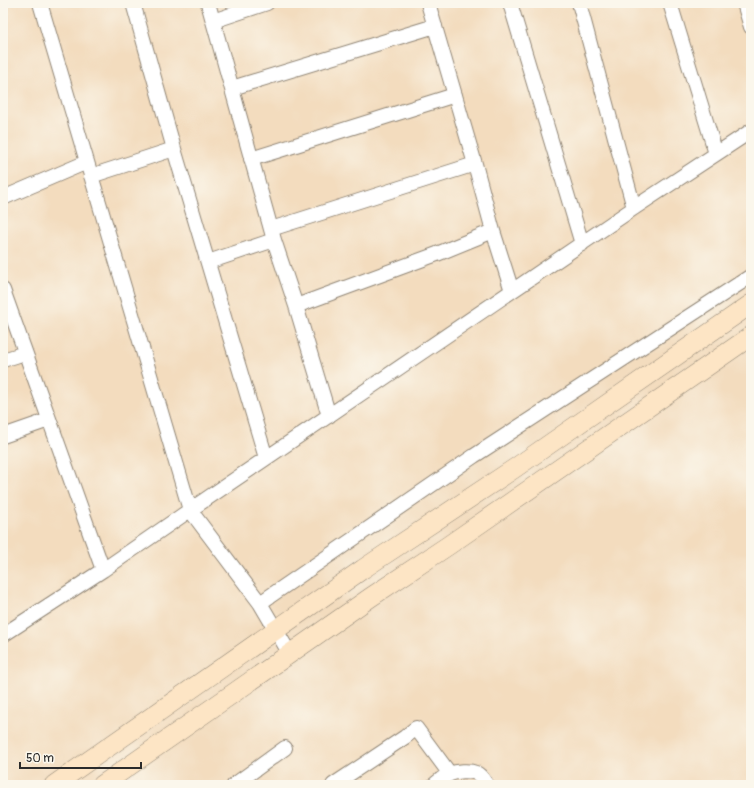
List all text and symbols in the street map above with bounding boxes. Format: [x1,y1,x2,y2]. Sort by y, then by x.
scale bar [20,744,141,770]
text: 50 m [26,751,54,766]

